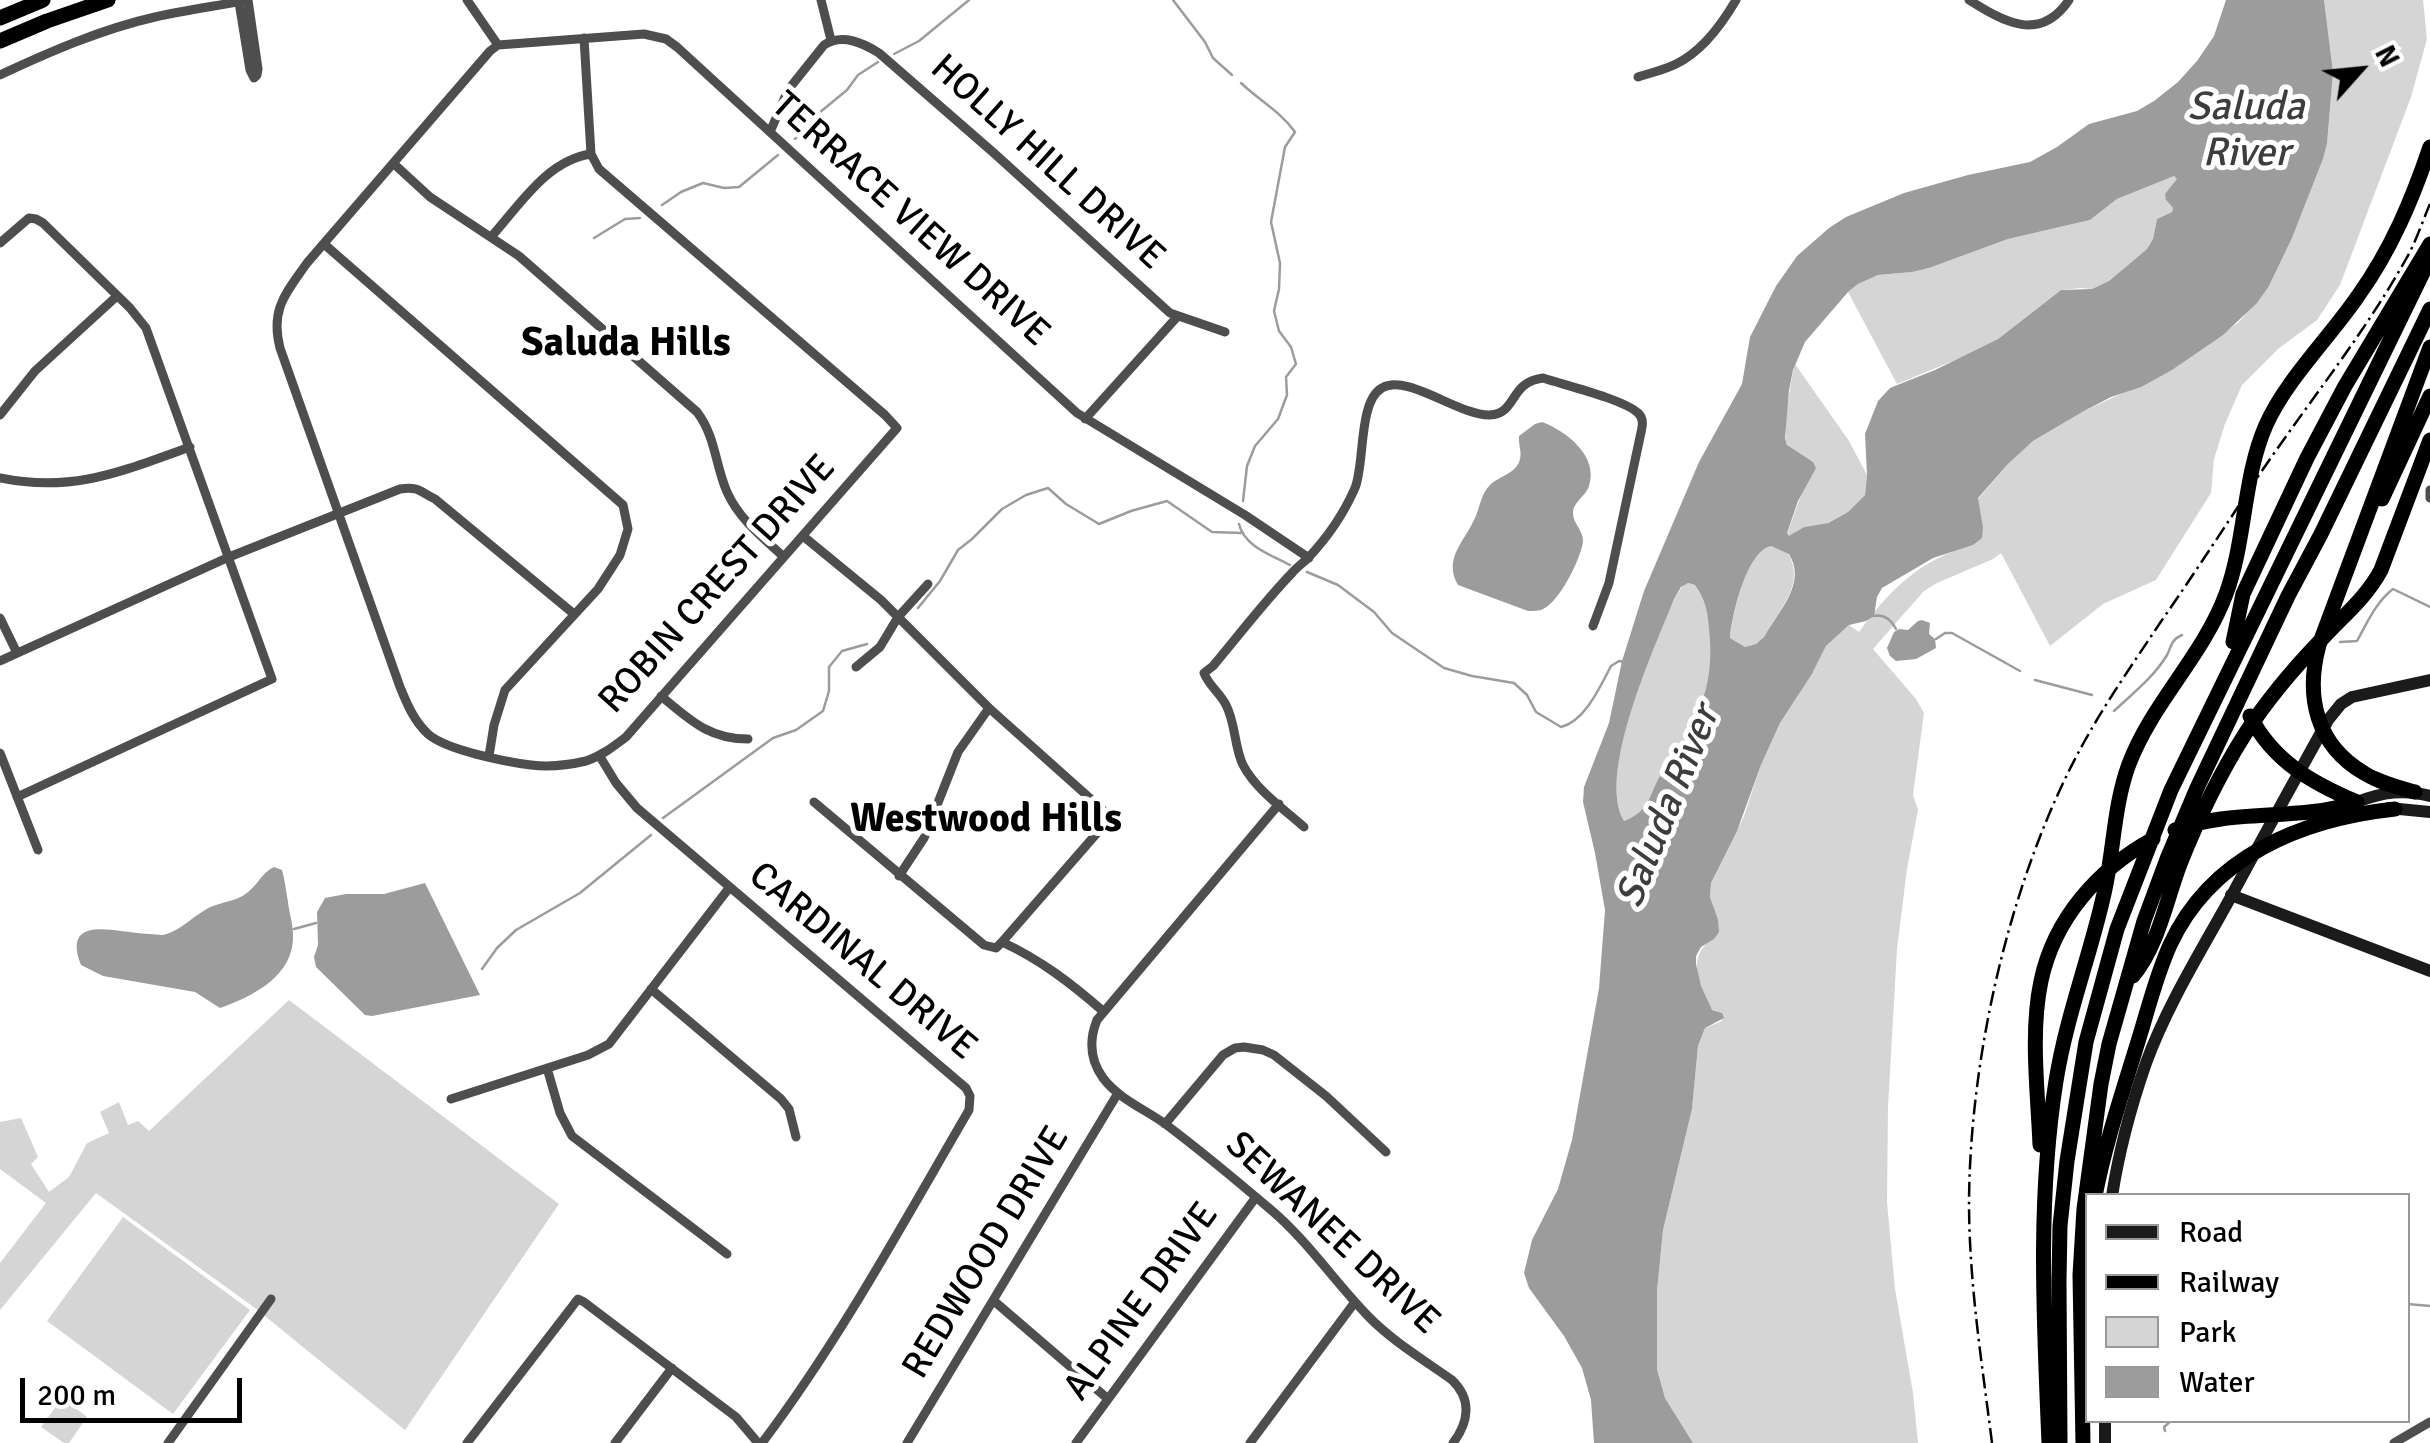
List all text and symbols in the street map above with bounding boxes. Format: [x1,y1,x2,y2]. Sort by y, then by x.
north arrow [2310,20,2410,120]
text: N [2367,40,2406,73]
street label: HOLLY HILL DRIVE [920,46,1174,280]
street label: TERRACE VIEW DRIVE [762,83,1058,357]
water label: Saluda River [2187,84,2305,178]
district label: Saluda Hills [521,320,731,368]
street label: ROBIN CREST DRIVE [590,446,846,724]
water label: Saluda River [1607,699,1731,915]
district label: Westwood Hills [850,796,1122,844]
street label: CARDINAL DRIVE [739,853,985,1071]
street label: REDWOOD DRIVE [894,1119,1080,1387]
street label: SEWANEE DRIVE [1215,1123,1449,1345]
legend [2085,1193,2410,1423]
street label: ALPINE DRIVE [1055,1194,1229,1410]
text: Road [2179,1214,2243,1251]
text: Railway [2179,1264,2279,1301]
text: Park [2179,1314,2237,1351]
scale bar [25,1358,248,1420]
text: Water [2179,1364,2255,1401]
text: 200 m [37,1377,116,1414]

